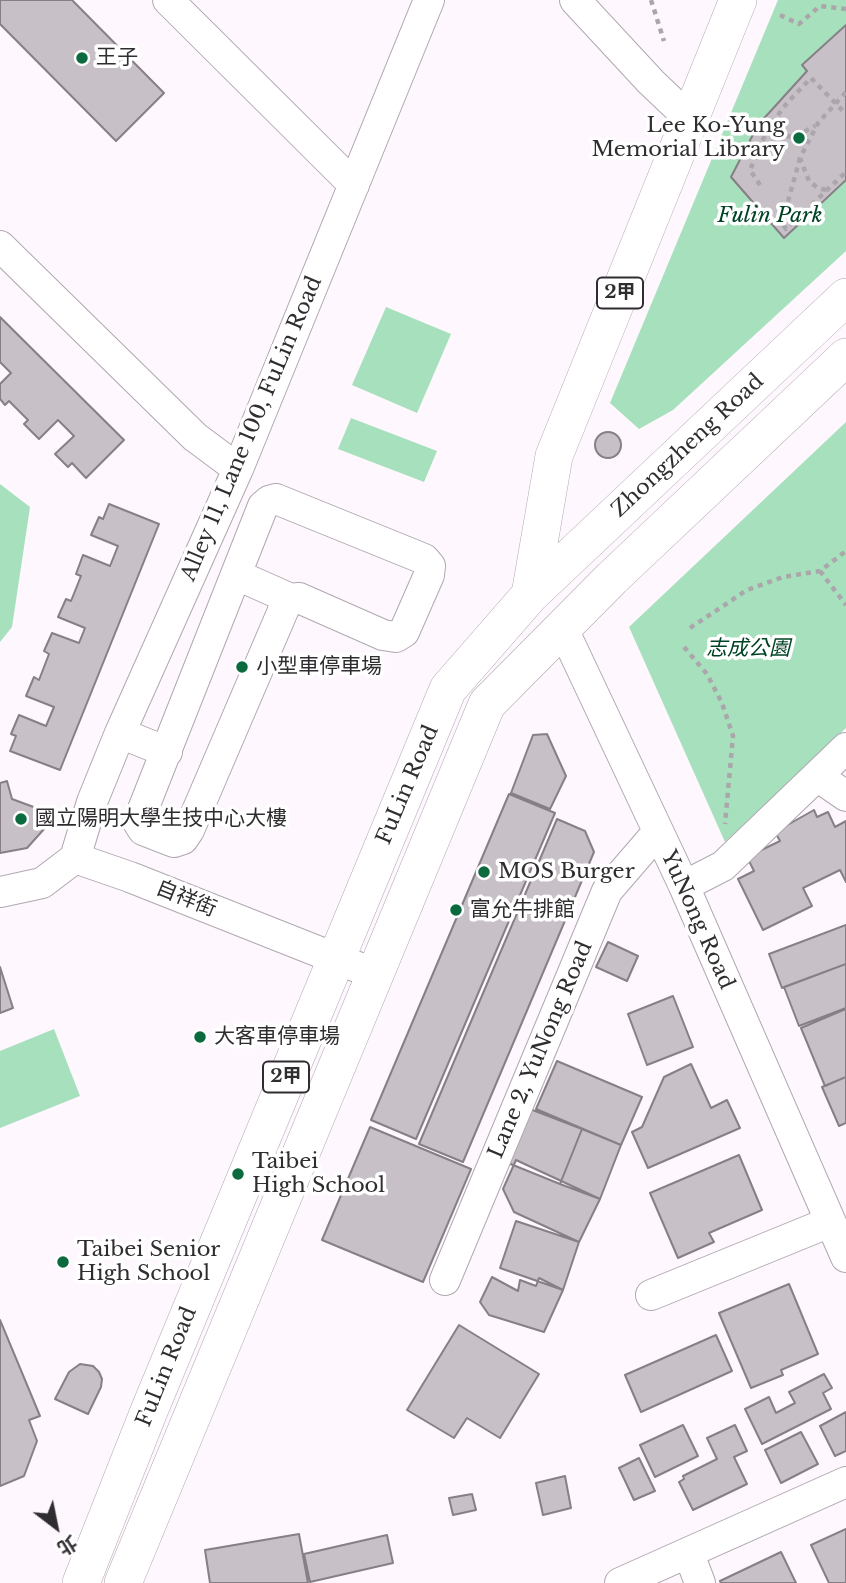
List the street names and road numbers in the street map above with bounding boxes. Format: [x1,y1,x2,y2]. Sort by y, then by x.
street label: Alley 11, Lane 100, FuLin Road [176,273,328,585]
road number: 2甲 [597,278,643,308]
street label: Zhongzheng Road [607,369,769,523]
street label: FuLin Road [372,722,444,848]
street label: YuNong Road [655,847,739,993]
street label: 自祥街 [152,876,220,922]
street label: Lane 2, YuNong Road [484,938,598,1162]
road number: 2甲 [263,1062,309,1092]
street label: FuLin Road [132,1303,202,1431]

